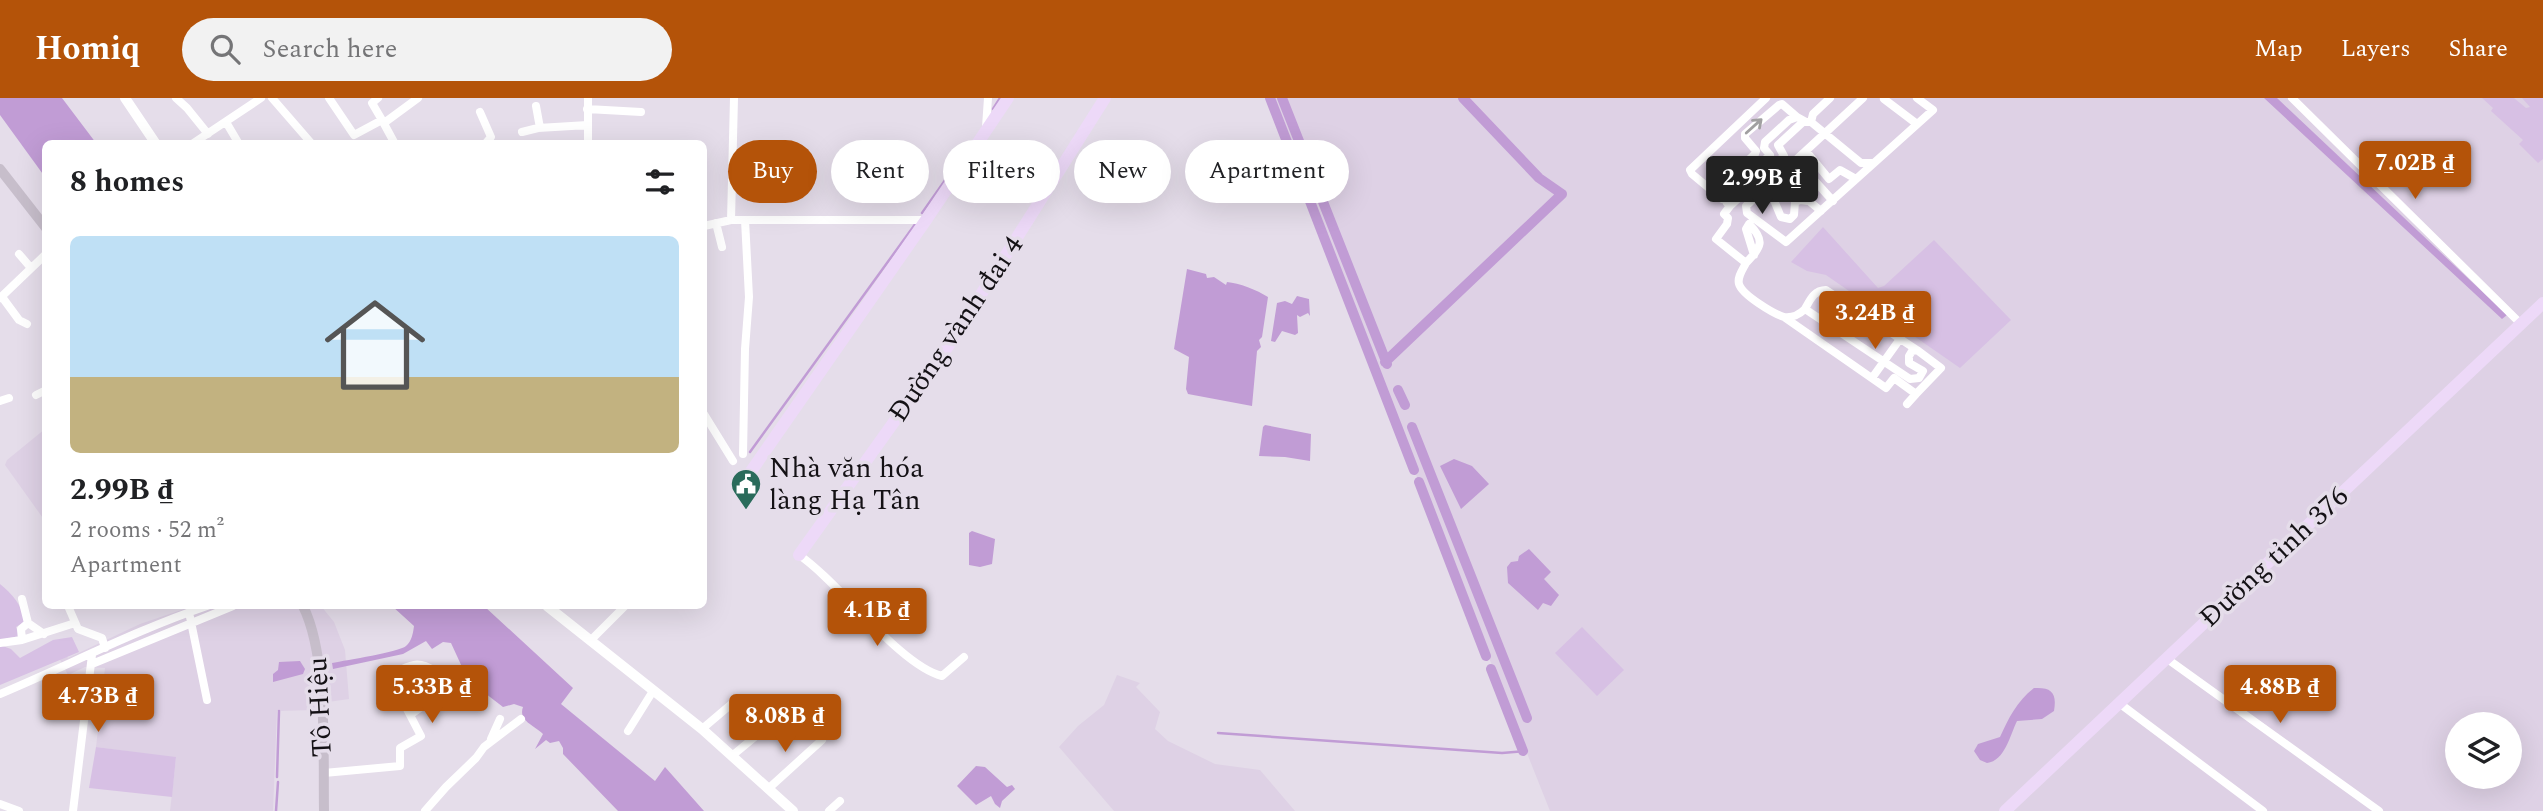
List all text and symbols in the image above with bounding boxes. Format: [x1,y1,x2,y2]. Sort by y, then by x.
search box [182,18,672,81]
text: Homiq [35,24,140,74]
text: Search here [262,29,397,69]
icon: search [206,30,244,68]
text: Map [2254,31,2303,67]
text: Layers [2341,31,2411,67]
text: Share [2449,31,2508,67]
one-way arrow [1745,118,1763,134]
chip: Buy [728,140,817,203]
chip: Rent [831,140,929,203]
chip: Filters [943,140,1060,203]
chip: New [1074,140,1171,203]
chip: Apartment [1185,140,1349,203]
pin: 7.02B ₫ [2350,141,2480,201]
text: 7.02B ₫ [2375,146,2455,181]
pin: 2.99B ₫ [1697,156,1827,216]
text: 8 homes [70,159,184,205]
text: 2.99B ₫ [1722,161,1802,196]
icon: filters [641,163,679,201]
street label: Đường vành đai 4 [877,227,1035,431]
icon: home [312,282,438,408]
pin: 3.24B ₫ [1810,292,1940,351]
text: 3.24B ₫ [1835,296,1915,331]
place label: Nhà văn hóa làng Hạ Tân [769,447,924,522]
text: 2.99B ₫ [70,467,174,513]
public building icon: Nhà văn hóa làng Hạ Tân [729,467,763,511]
street label: Đường tỉnh 376 [2189,476,2359,638]
text: 2 rooms · 52 m² [70,513,224,548]
text: Apartment [70,548,182,583]
pin: 4.1B ₫ [820,588,934,648]
text: 4.1B ₫ [844,593,910,628]
street label: Tô Hiệu [296,656,344,758]
pin: 5.33B ₫ [367,666,497,725]
pin: 4.88B ₫ [2215,666,2345,725]
text: 5.33B ₫ [392,670,472,705]
text: 4.88B ₫ [2240,670,2320,705]
pin: 4.73B ₫ [33,674,163,734]
text: 4.73B ₫ [58,679,138,714]
pin: 8.08B ₫ [720,694,850,754]
text: 8.08B ₫ [745,699,825,734]
map controls [2445,712,2522,789]
button: layers [2445,712,2522,789]

